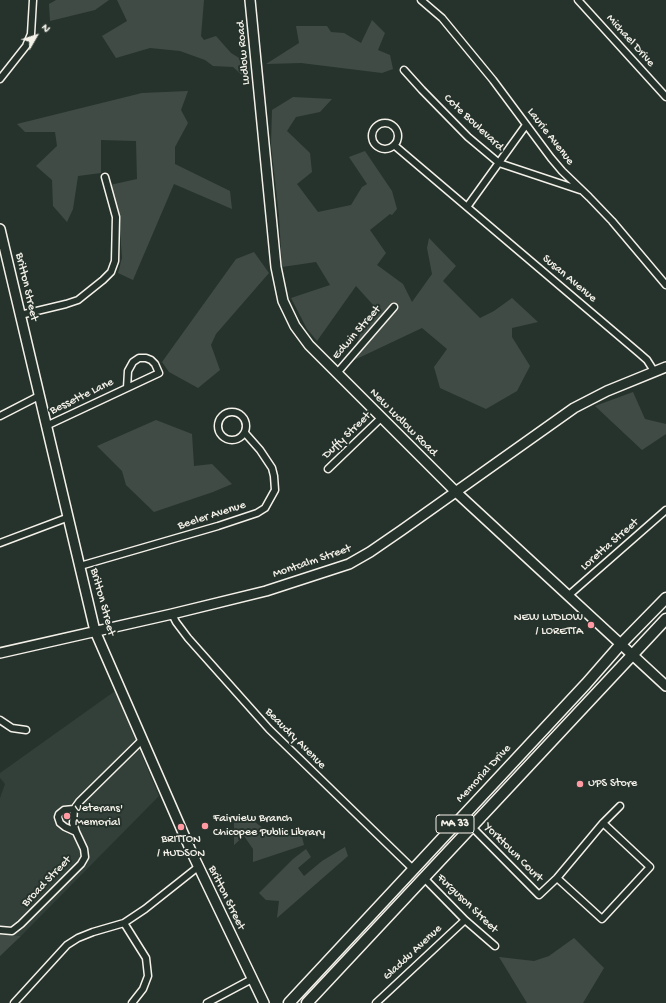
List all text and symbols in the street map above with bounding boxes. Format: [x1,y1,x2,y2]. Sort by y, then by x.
street label: Michael Drive [603,12,657,70]
north arrow [16,16,56,56]
street label: Ludlow Road [234,20,254,86]
text: N [38,22,52,35]
street label: Cote Boulevard [440,92,506,154]
street label: Laurie Avenue [523,106,577,168]
street label: Britton Street [11,251,41,323]
street label: Susan Avenue [539,252,599,306]
street label: Edwin Street [330,303,384,363]
street label: Bessette Lane [48,375,116,419]
street label: New Ludlow Road [366,386,440,460]
street label: Duffy Street [320,409,374,463]
street label: Beeler Avenue [176,498,248,534]
street label: Loretta Street [578,516,642,574]
street label: Montcalm Street [271,542,353,582]
street label: Britton Street [86,567,118,637]
place label: NEW LUDLOW / LORETTA [514,611,583,639]
marker: NEW LUDLOW / LORETTA [586,620,596,630]
street label: Beaudry Avenue [261,705,329,773]
street label: Memorial Drive [453,742,515,806]
place label: UPS Store [588,777,637,791]
marker: UPS Store [575,779,585,789]
place label: Veterans' Memorial [75,802,123,830]
marker: Veterans' Memorial [62,811,72,821]
place label: Fairview Branch Chicopee Public Library [213,812,325,840]
road number: MA 33 [436,815,474,833]
street label: Yorktown Court [480,820,546,886]
marker: Fairview Branch Chicopee Public Library [200,821,210,831]
marker: BRITTON / HUDSON [176,822,186,832]
place label: BRITTON / HUDSON [157,833,205,861]
street label: Broad Street [19,854,75,910]
street label: Britton Street [204,864,248,932]
street label: Furguson Street [433,871,501,937]
street label: Gladdu Avenue [380,922,446,984]

